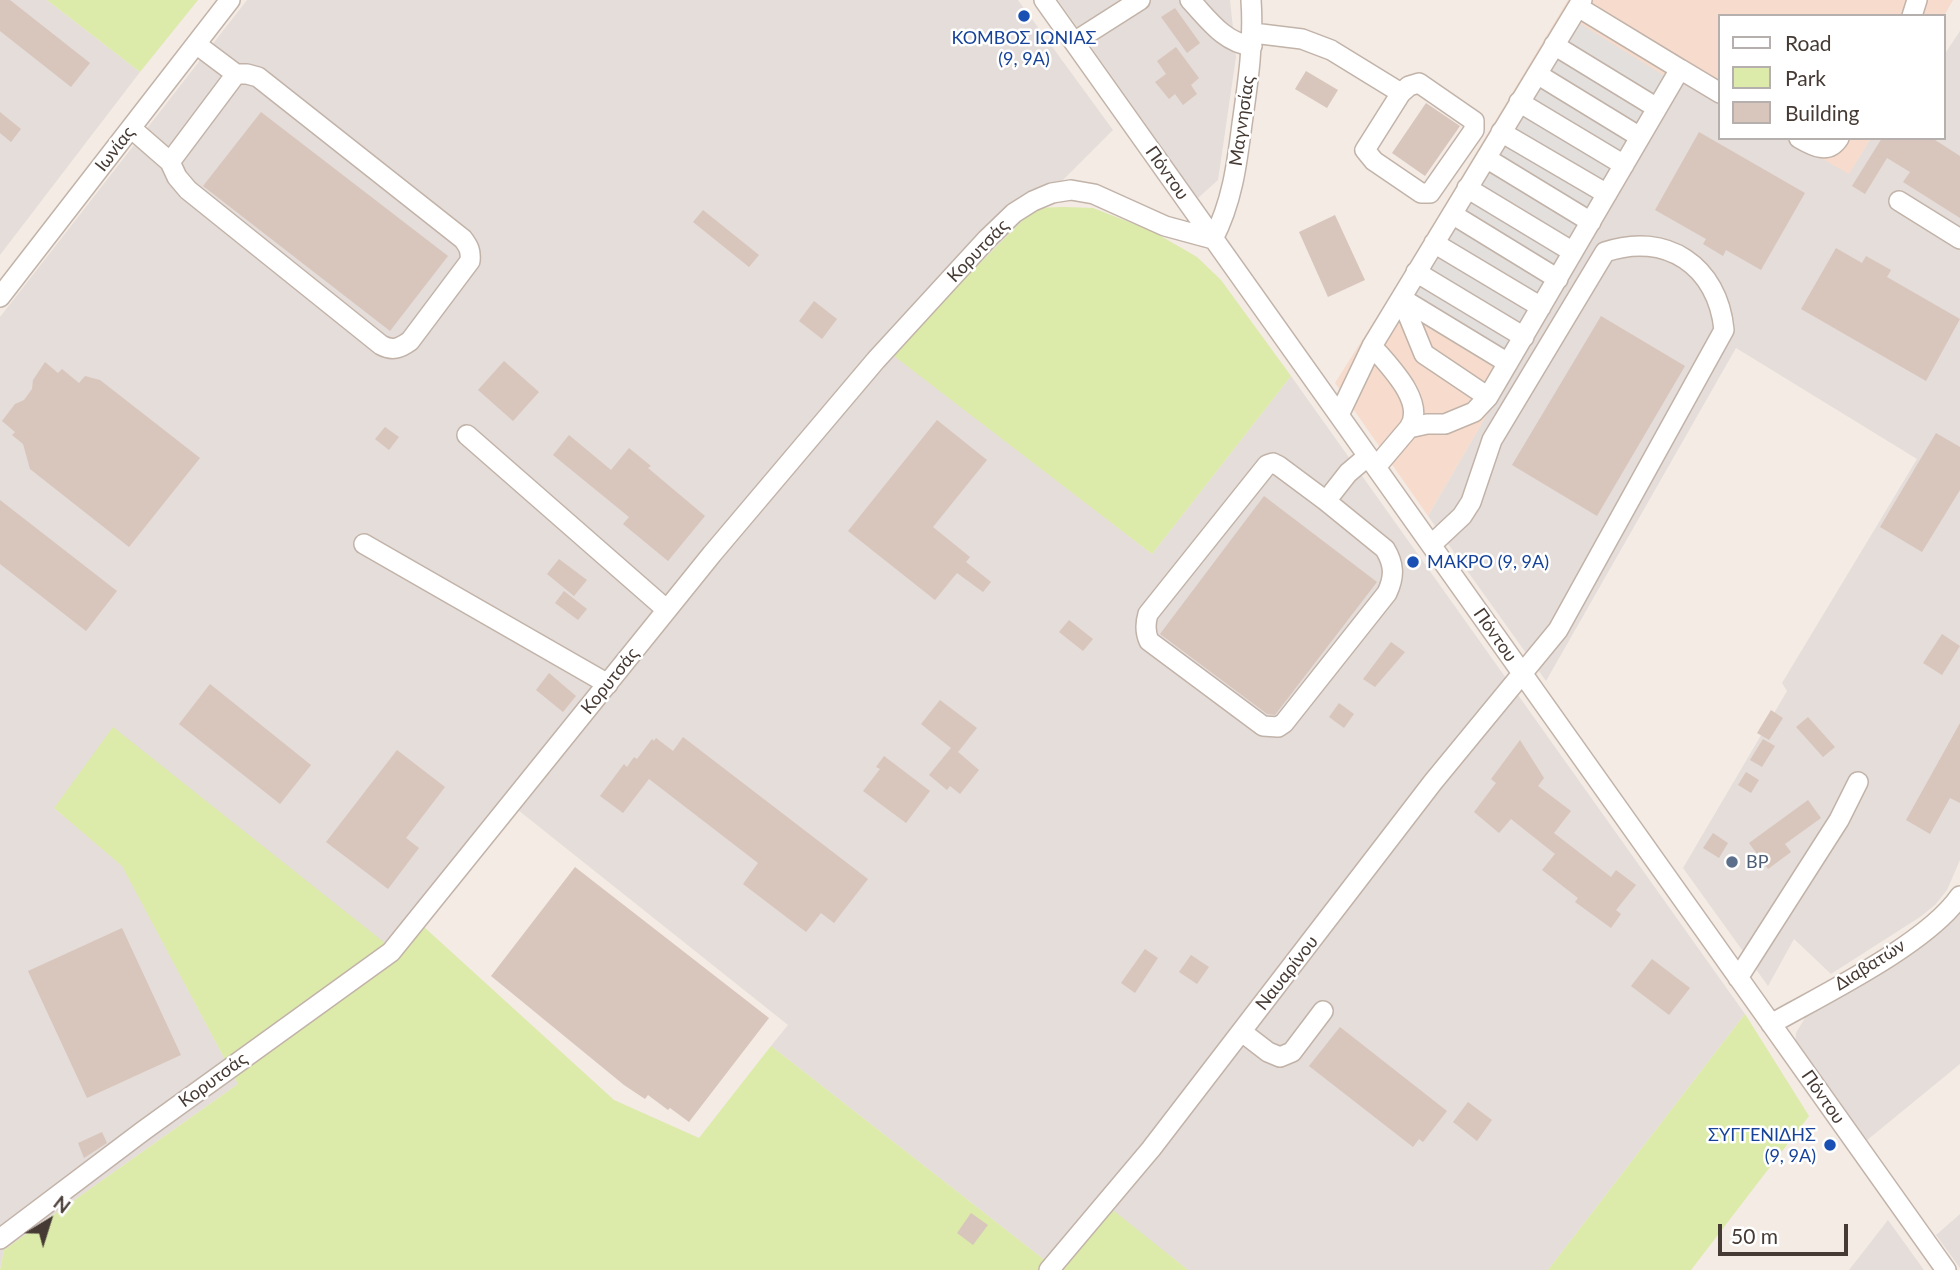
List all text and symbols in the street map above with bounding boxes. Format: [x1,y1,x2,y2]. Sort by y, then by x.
marker: ΚΟΜΒΟΣ ΙΩΝΙΑΣ (9, 9Α) [1016,8,1032,24]
legend [1718,14,1946,140]
place label: ΚΟΜΒΟΣ ΙΩΝΙΑΣ (9, 9Α) [951,27,1097,70]
text: Road [1785,30,1832,55]
text: Park [1785,65,1826,90]
street label: Μαγνησίας [1225,74,1259,168]
text: Building [1785,100,1860,125]
street label: Ιωνίας [91,122,139,176]
street label: Πόντου [1141,142,1193,204]
street label: Κορυτσάς [943,215,1013,287]
place label: ΜΑΚΡΟ (9, 9Α) [1427,551,1549,573]
marker: ΜΑΚΡΟ (9, 9Α) [1405,554,1421,570]
street label: Πόντου [1469,604,1521,666]
street label: Κορυτσάς [577,643,643,719]
place label: BP [1746,851,1768,873]
marker: BP [1724,854,1740,870]
street label: Ναυαρίνου [1251,931,1323,1015]
street label: Διαβατών [1831,935,1909,995]
street label: Κορυτσάς [175,1048,251,1112]
street label: Πόντου [1797,1066,1849,1128]
place label: ΣΥΓΓΕΝΙΔΗΣ (9, 9Α) [1708,1124,1816,1166]
marker: ΣΥΓΓΕΝΙΔΗΣ (9, 9Α) [1822,1137,1838,1153]
north arrow [14,1186,84,1256]
text: N [49,1190,75,1218]
scale bar [1722,1210,1852,1254]
text: 50 m [1731,1223,1778,1248]

